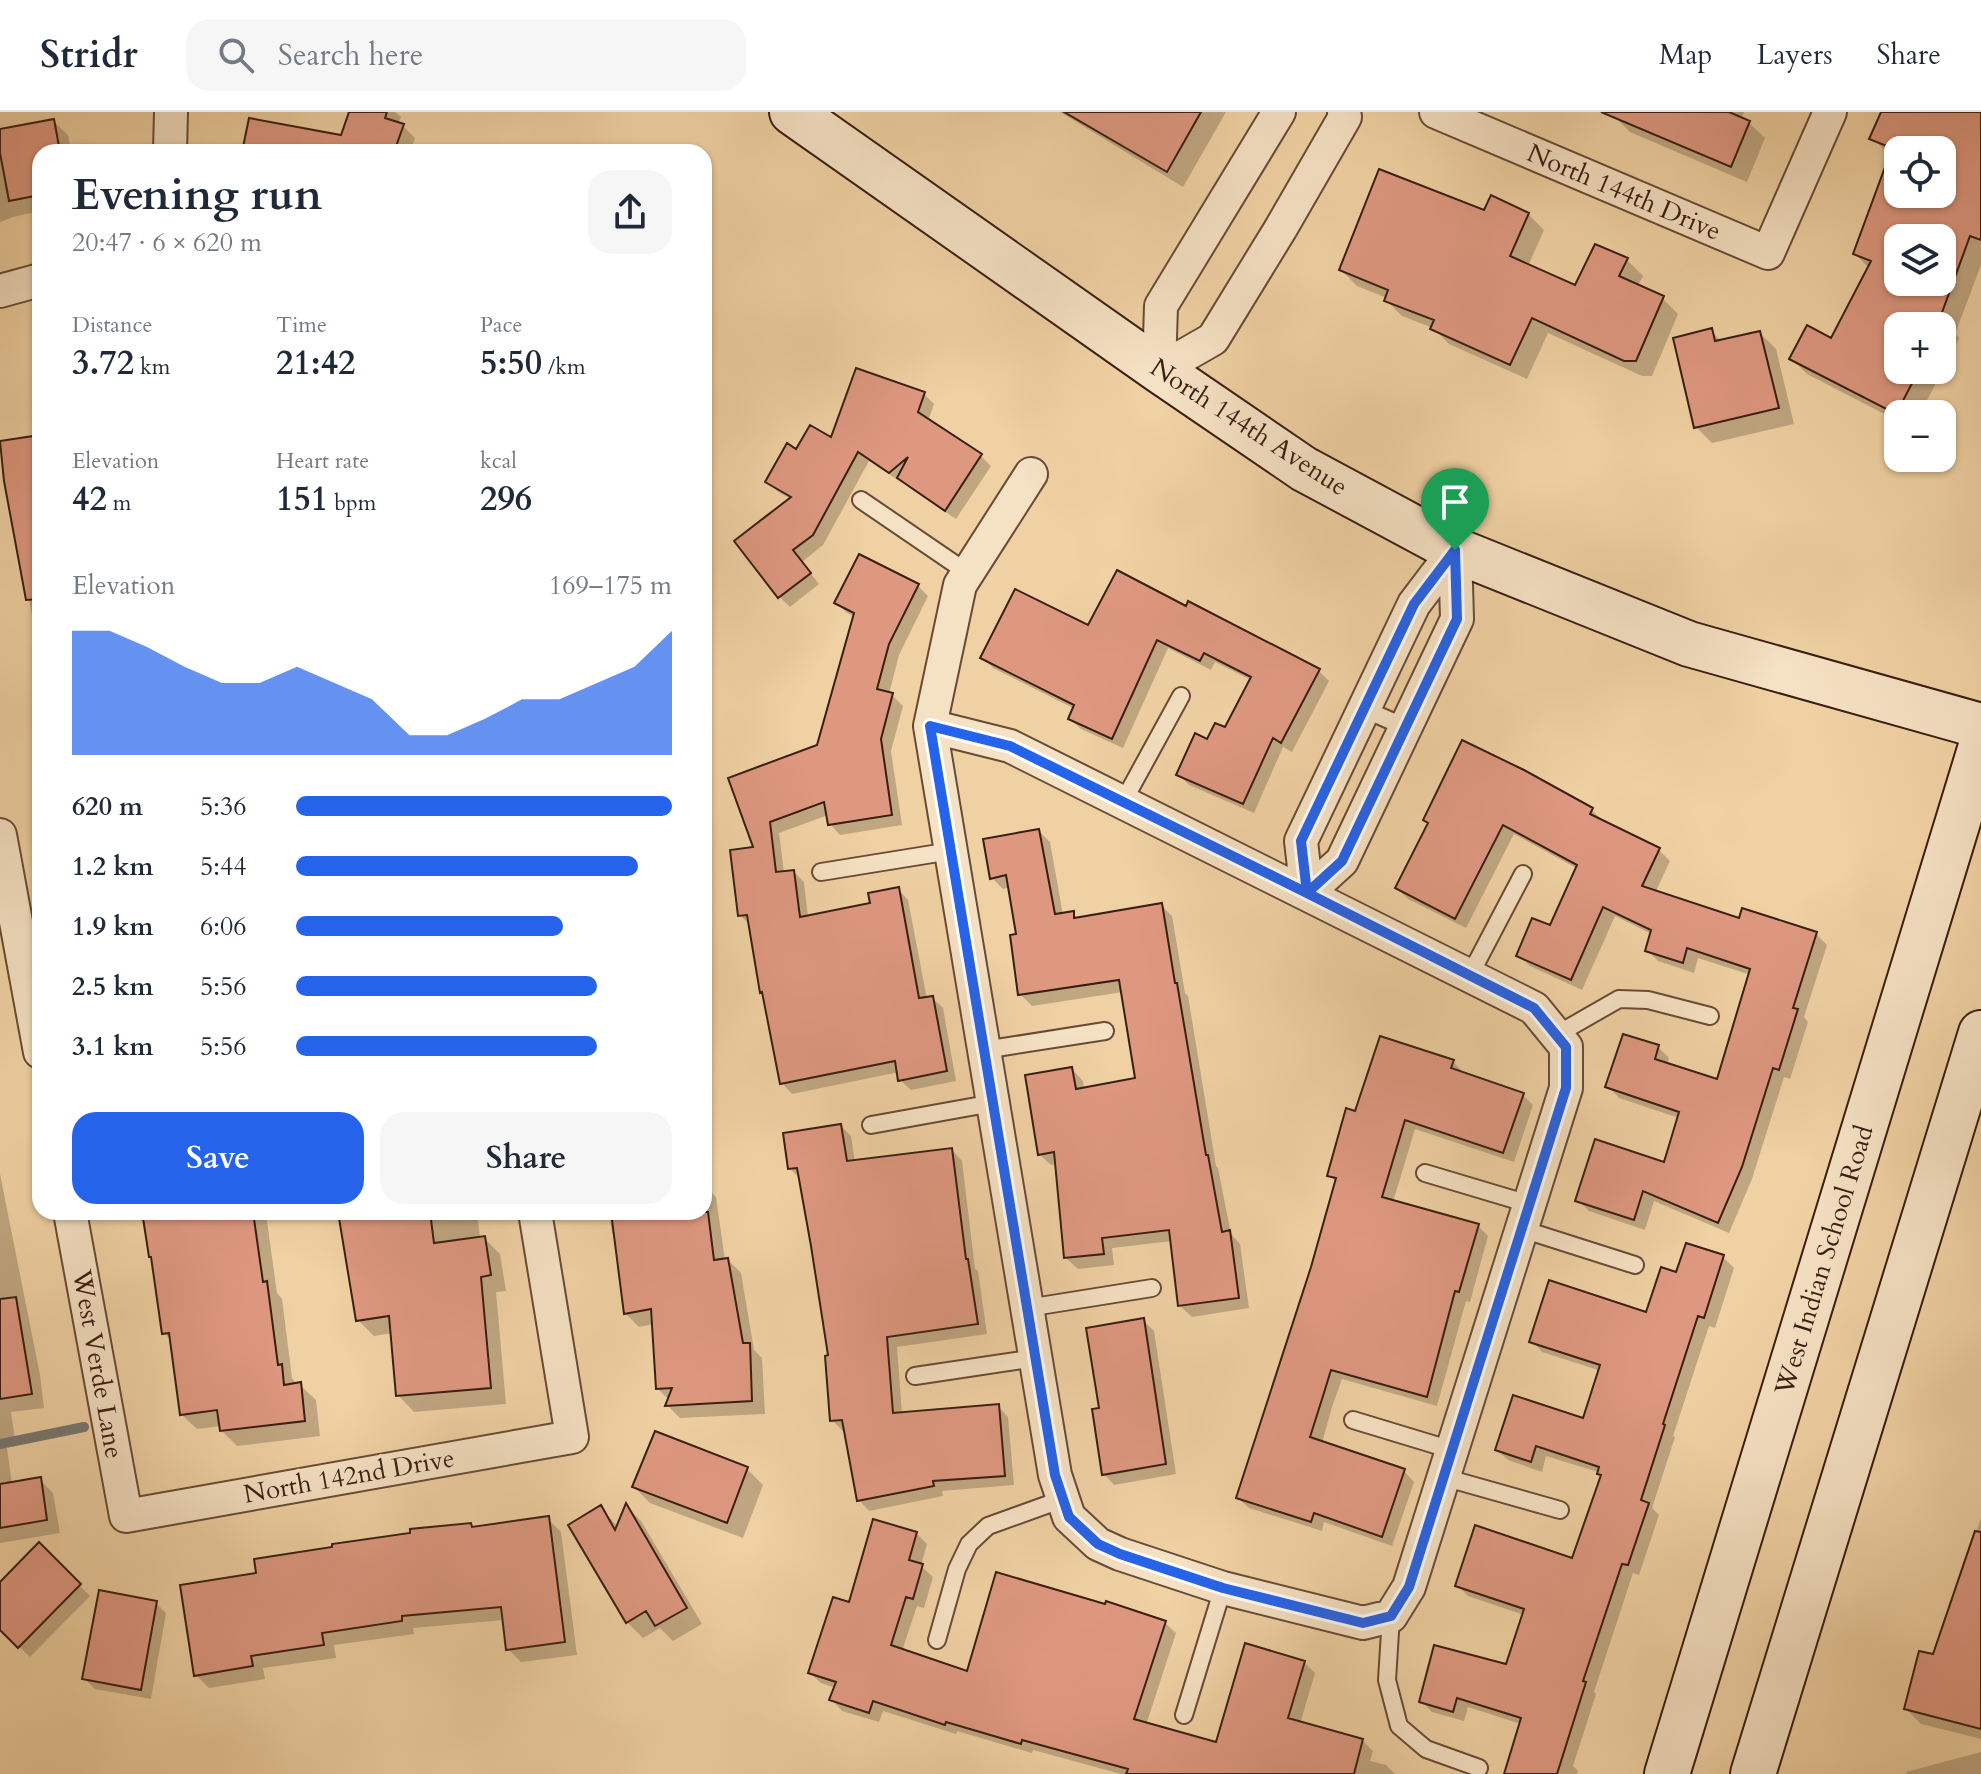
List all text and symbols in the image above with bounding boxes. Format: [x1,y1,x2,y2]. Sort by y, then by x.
search box [186,19,746,91]
text: Stridr [40,29,138,81]
icon: search [214,33,258,77]
text: Search here [278,35,423,76]
text: Map [1659,36,1712,74]
text: Layers [1756,36,1833,74]
text: Share [1877,36,1941,74]
street label: North 144th Drive [1522,135,1726,249]
map controls [1884,136,1956,472]
button: locate [1884,136,1956,208]
text: Evening run [72,165,322,225]
button: share [588,170,672,254]
button: layers [1884,224,1956,296]
text: 20:47 · 6 × 620 m [72,225,262,260]
text: Distance [72,310,152,340]
text: Time [276,310,327,340]
text: Pace [480,310,523,340]
button: + [1884,312,1956,384]
text: 3.72 [72,340,134,386]
text: 21:42 [276,340,356,386]
text: 5:50 [480,340,542,386]
street label: North 144th Avenue [1143,350,1355,504]
text: km [134,352,170,382]
text: /km [542,352,586,382]
button: − [1884,400,1956,472]
text: Elevation [72,446,159,476]
text: Heart rate [276,446,369,476]
text: kcal [480,446,517,476]
pin [1421,468,1489,550]
text: 42 [72,476,107,522]
text: 151 [276,476,328,522]
text: 296 [480,476,532,522]
icon: arrive [1433,480,1477,524]
text: m [107,488,131,518]
text: bpm [328,488,376,518]
text: Elevation [72,568,175,603]
text: 169–175 m [549,568,672,603]
text: 620 m [72,789,143,824]
text: 5:36 [200,789,247,824]
text: 1.2 km [72,849,153,884]
text: 5:44 [200,849,247,884]
text: 1.9 km [72,909,153,944]
text: 6:06 [200,909,247,944]
text: 2.5 km [72,969,153,1004]
text: 5:56 [200,969,247,1004]
text: 3.1 km [72,1029,153,1064]
text: 5:56 [200,1029,247,1064]
button: Save [72,1112,364,1204]
button: Share [380,1112,672,1204]
street label: West Indian School Road [1766,1121,1882,1400]
street label: West Verde Lane [64,1266,132,1461]
street label: North 142nd Drive [241,1440,457,1512]

